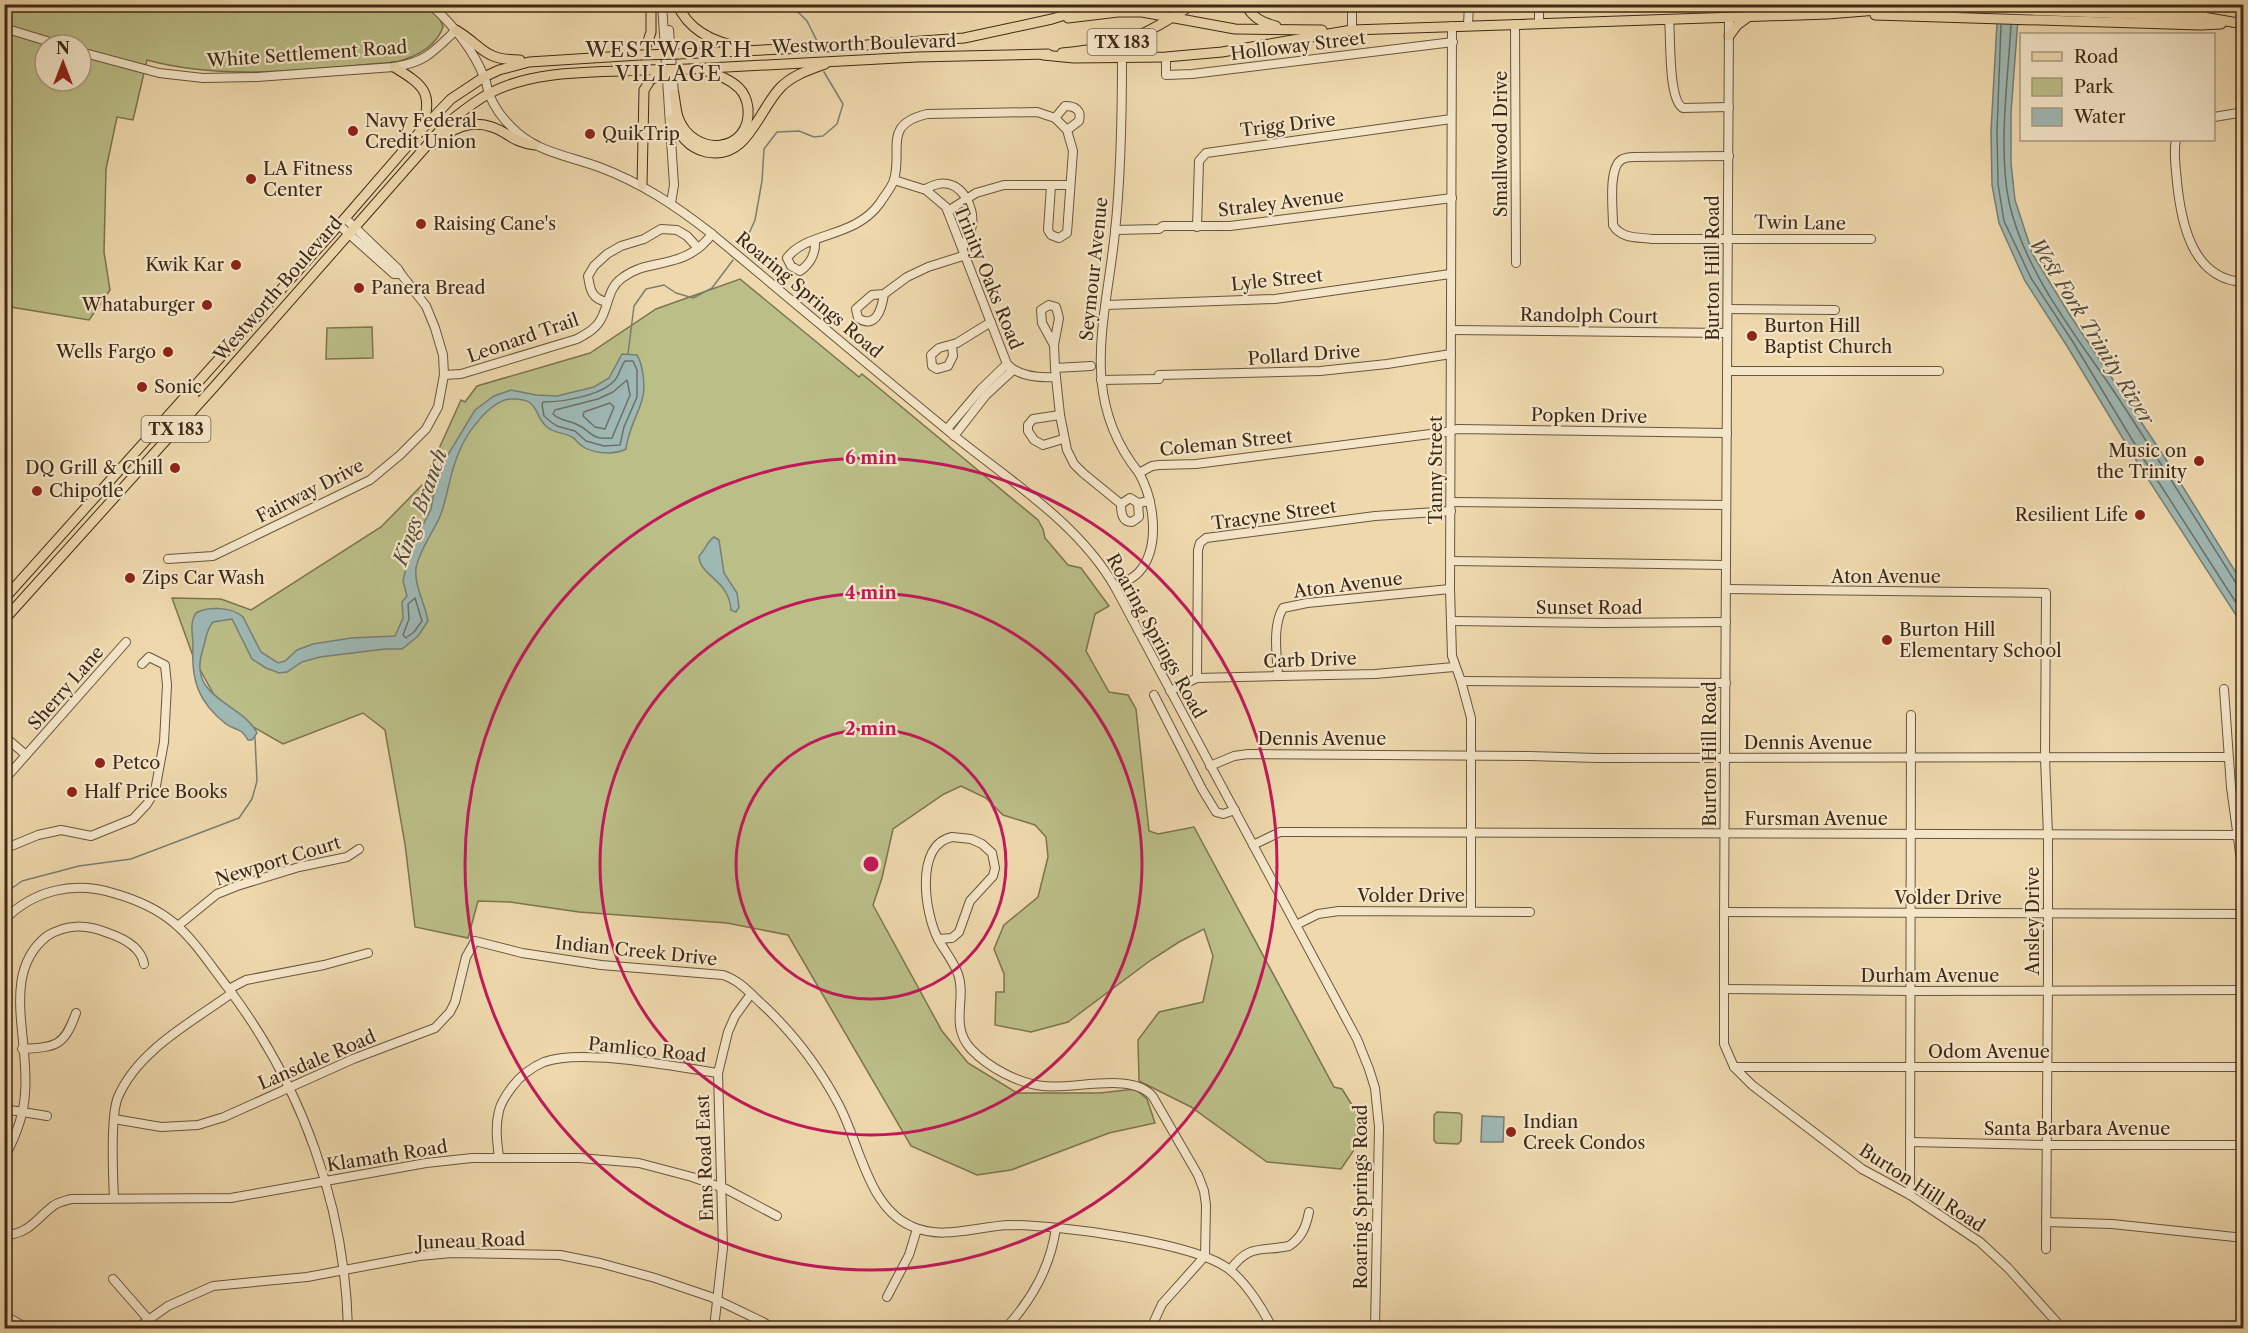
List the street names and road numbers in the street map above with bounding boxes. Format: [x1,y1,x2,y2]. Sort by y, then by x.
street label: Holloway Street [1229,27,1367,65]
road number: TX 183 [1088,29,1156,55]
street label: Westworth Boulevard [770,30,957,58]
street label: White Settlement Road [205,36,408,72]
street label: Smallwood Drive [1490,71,1512,217]
street label: Trigg Drive [1239,108,1337,142]
street label: Straley Avenue [1217,184,1345,222]
street label: Burton Hill Road [1702,195,1724,341]
street label: Seymour Avenue [1075,196,1113,342]
street label: Trinity Oaks Road [949,201,1027,353]
street label: Twin Lane [1754,211,1846,235]
street label: Westworth Boulevard [208,212,347,367]
street label: Roaring Springs Road [731,227,887,363]
street label: Lyle Street [1230,264,1325,296]
street label: Randolph Court [1520,304,1659,328]
street label: Leonard Trail [464,309,582,367]
street label: Pollard Drive [1247,340,1361,370]
street label: Popken Drive [1531,404,1647,428]
street label: Tanny Street [1425,415,1447,524]
road number: TX 183 [142,416,210,442]
street label: Coleman Street [1158,425,1294,461]
street label: Fairway Drive [252,454,368,528]
street label: Tracyne Street [1210,495,1338,535]
street label: Roaring Springs Road [1102,550,1210,722]
street label: Aton Avenue [1830,566,1941,588]
street label: Aton Avenue [1291,567,1404,603]
street label: Sunset Road [1536,597,1642,619]
street label: Sherry Lane [24,641,108,735]
street label: Carb Drive [1263,647,1357,673]
street label: Burton Hill Road [1699,681,1721,827]
street label: Dennis Avenue [1258,728,1386,750]
street label: Dennis Avenue [1744,732,1872,754]
street label: Fursman Avenue [1744,808,1888,830]
street label: Newport Court [213,831,344,891]
street label: Ansley Drive [2022,867,2044,976]
street label: Volder Drive [1356,885,1465,907]
street label: Volder Drive [1893,887,2002,909]
street label: Indian Creek Drive [554,932,718,970]
street label: Durham Avenue [1861,965,1999,987]
street label: Lansdale Road [255,1025,379,1095]
street label: Pamlico Road [587,1033,707,1067]
street label: Odom Avenue [1928,1041,2050,1063]
street label: Ems Road East [692,1093,718,1222]
street label: Roaring Springs Road [1350,1104,1372,1289]
street label: Santa Barbara Avenue [1984,1118,2170,1140]
street label: Klamath Road [325,1136,449,1176]
street label: Burton Hill Road [1855,1139,1989,1237]
street label: Juneau Road [413,1228,526,1254]

